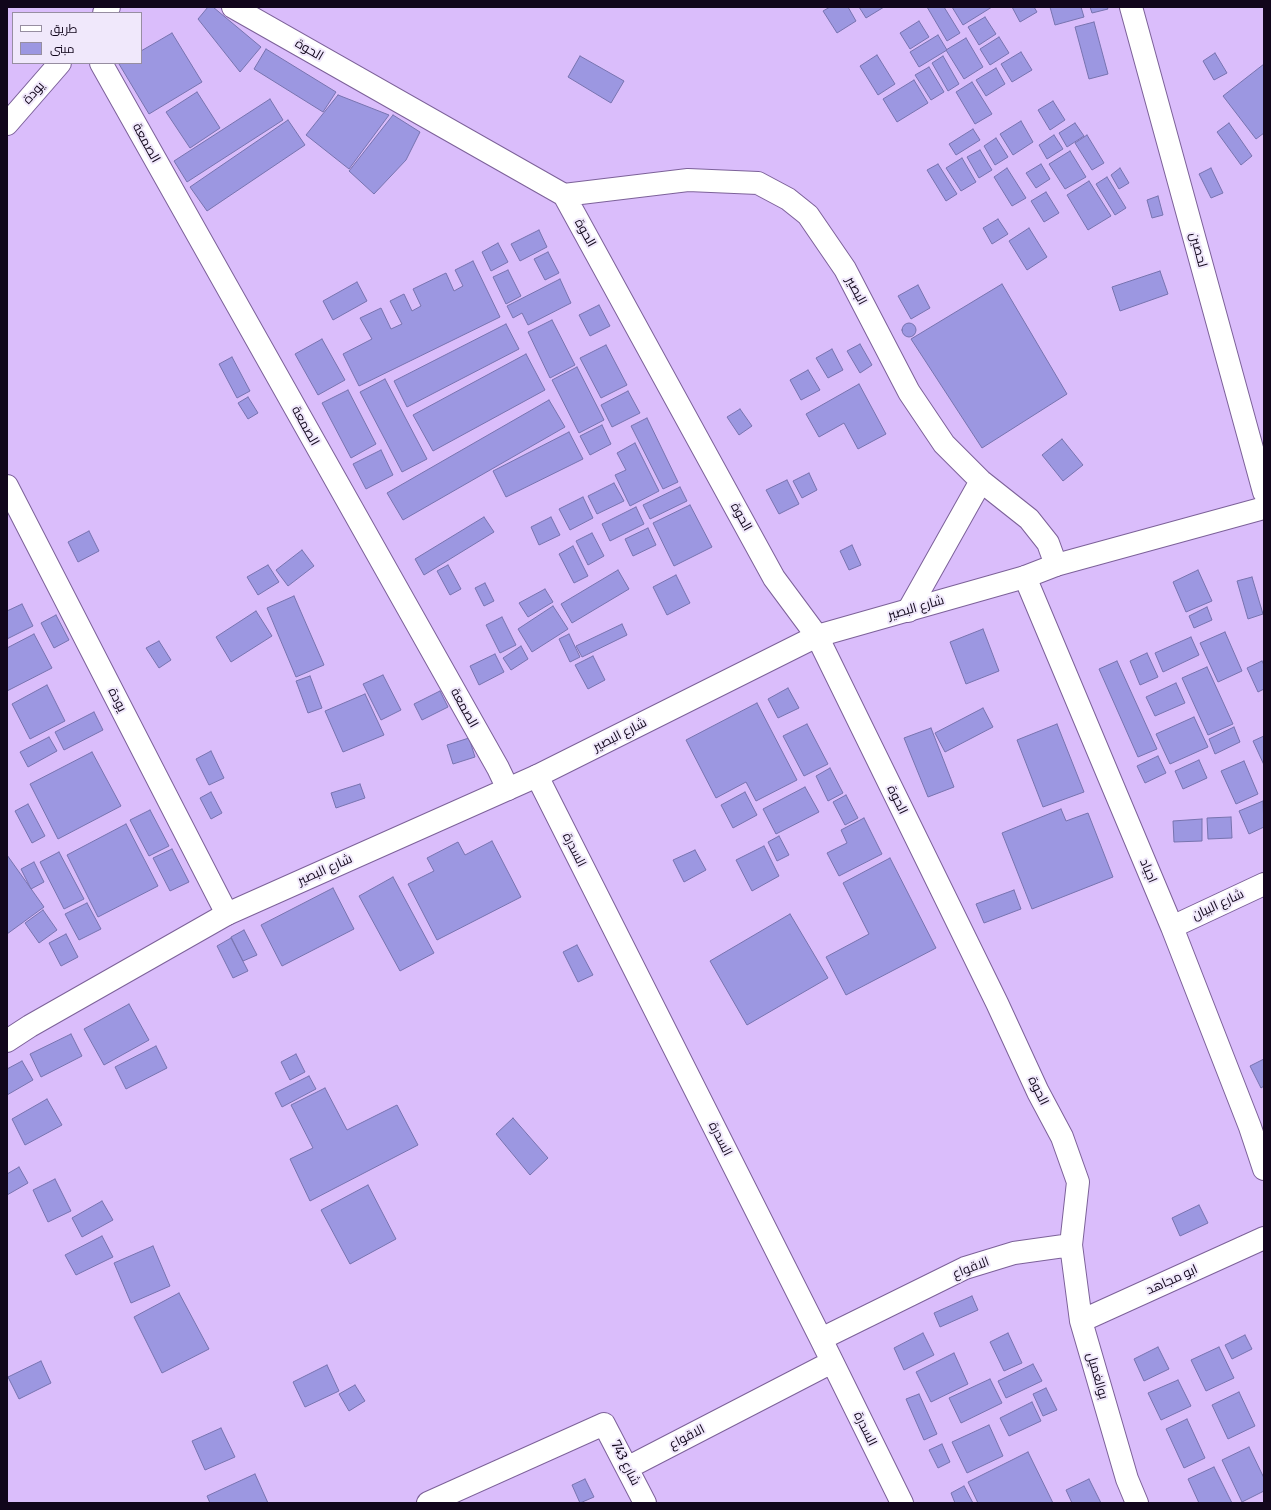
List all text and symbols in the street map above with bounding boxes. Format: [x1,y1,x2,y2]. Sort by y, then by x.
legend [12,12,142,64]
text: طريق [50,21,77,36]
street label: الحوة [292,36,326,64]
text: مبنى [50,41,75,56]
street label: يودة [20,79,48,107]
street label: الصمعة [129,121,163,165]
street label: الحوة [571,216,599,250]
street label: لحصين [1186,231,1210,269]
street label: البصير [842,274,870,308]
street label: الصمعة [288,404,322,448]
street label: الحوة [727,500,755,534]
street label: شارع البصير [886,593,946,623]
street label: يودة [104,685,130,715]
street label: الصمعة [447,686,481,730]
street label: شارع البصير [591,715,649,755]
street label: الحوة [883,783,911,817]
street label: السدرة [559,830,589,870]
street label: شارع البصير [295,851,355,889]
street label: اجياد [1136,857,1160,885]
street label: شارع البيان [1190,886,1246,924]
street label: الحوة [1024,1074,1052,1108]
street label: السدرة [705,1119,735,1159]
street label: الاقواع [950,1254,992,1282]
street label: ابو مجاهد [1144,1262,1200,1298]
street label: بوالغميل [1083,1351,1111,1401]
street label: السدرة [850,1409,880,1449]
street label: الاقواع [667,1421,707,1453]
street label: شارع 743 [607,1438,643,1488]

